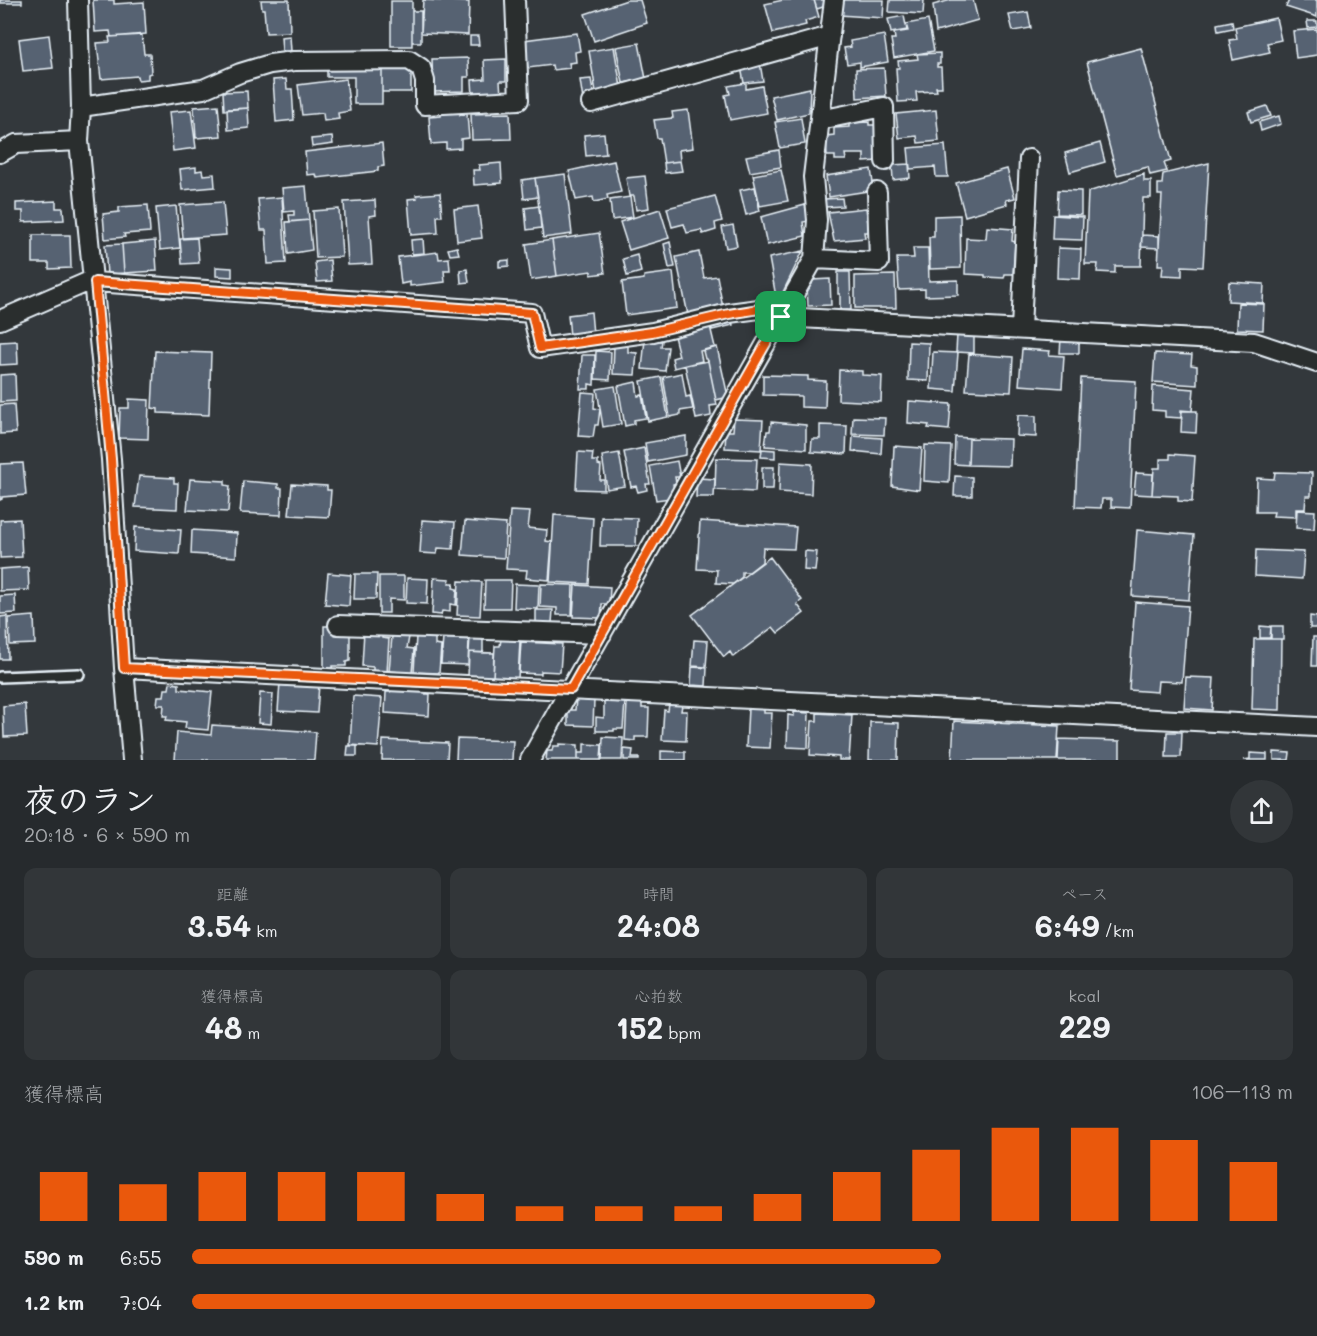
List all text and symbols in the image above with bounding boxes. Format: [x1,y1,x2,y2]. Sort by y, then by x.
pin [755,291,806,342]
icon: arrive [764,300,797,333]
text: 夜のラン [24,777,156,820]
button: share [1230,780,1293,843]
text: 20:18 · 6 × 590 m [24,821,190,847]
text: 距離 [216,883,249,904]
text: 時間 [642,883,675,904]
text: ペース [1061,883,1108,904]
text: 3.54 [187,905,251,945]
text: 24:08 [617,905,700,945]
text: 6:49 [1035,905,1099,945]
text: km [251,920,278,941]
text: /km [1099,920,1134,941]
text: 獲得標高 [200,985,265,1006]
text: 心拍数 [634,985,683,1006]
text: kcal [1069,985,1100,1006]
text: 229 [1059,1006,1110,1046]
text: 48 [205,1007,242,1047]
text: 152 [616,1007,663,1047]
text: m [242,1022,260,1043]
text: bpm [663,1022,701,1043]
text: 106–113 m [1191,1078,1293,1104]
text: 獲得標高 [24,1080,104,1106]
text: 590 m [24,1244,84,1270]
text: 6:55 [120,1244,162,1270]
text: 1.2 km [24,1289,84,1315]
text: 7:04 [120,1289,161,1315]

